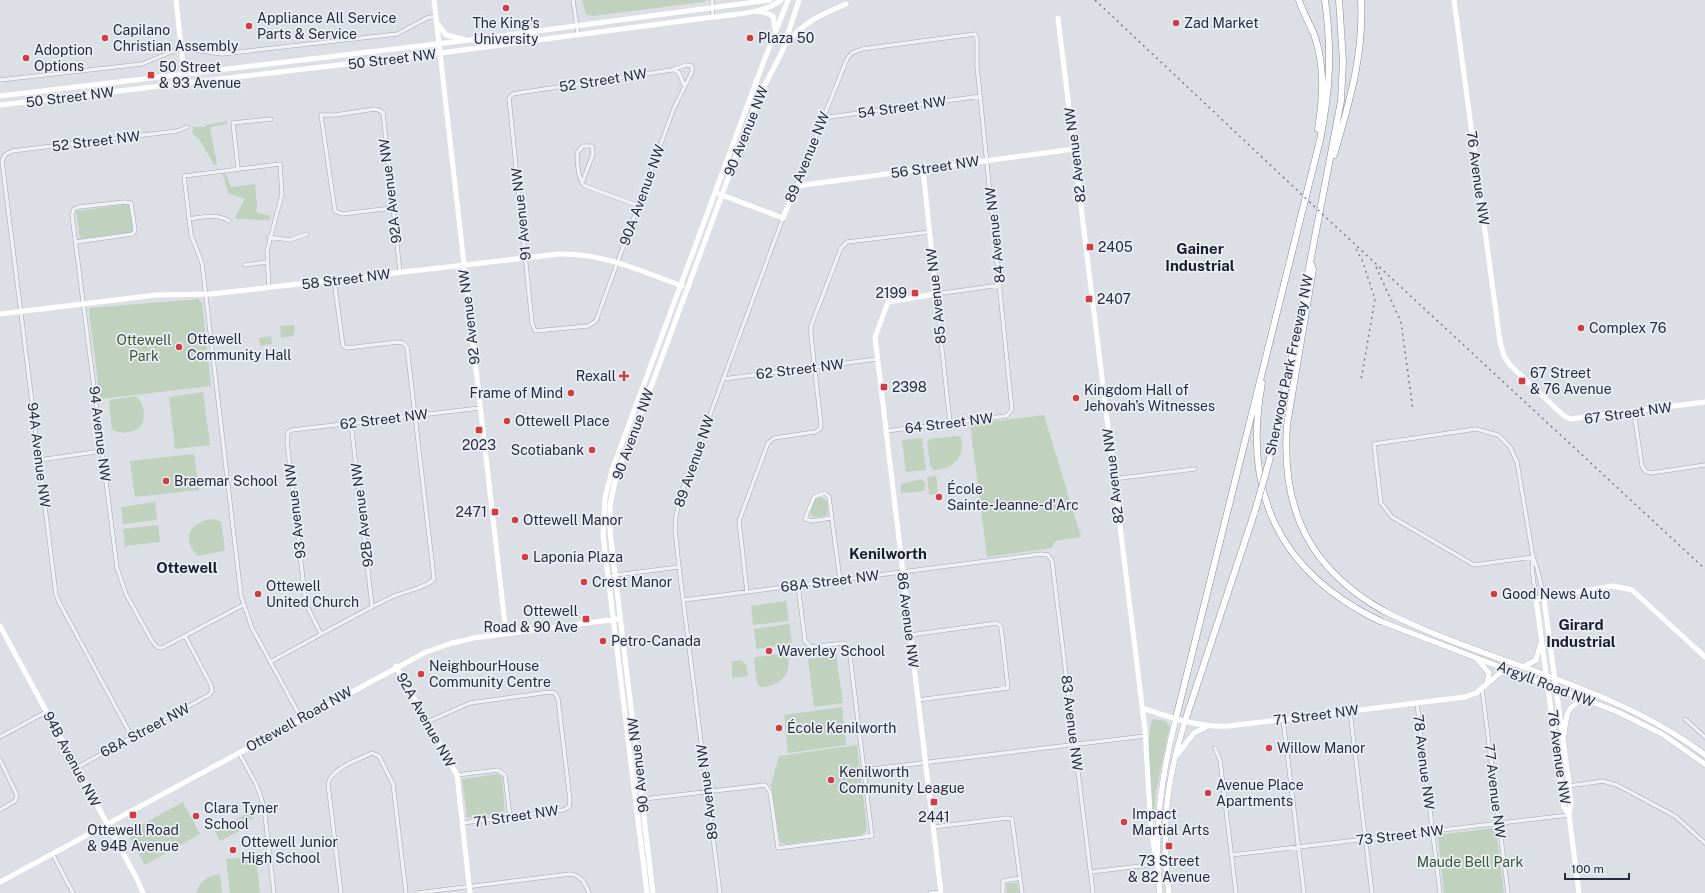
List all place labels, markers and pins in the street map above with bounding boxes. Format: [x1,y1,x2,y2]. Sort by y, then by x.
marker: The King's University [501,3,511,13]
place label: Appliance All Service Parts & Service [257,10,397,42]
place label: The King's University [472,15,540,47]
place label: Zad Market [1184,15,1259,31]
marker: Zad Market [1171,18,1181,28]
marker: Appliance All Service Parts & Service [244,21,254,31]
place label: Capilano Christian Assembly [113,22,239,54]
place label: Plaza 50 [758,30,814,46]
marker: Capilano Christian Assembly [100,33,110,43]
marker: Plaza 50 [745,33,755,43]
place label: Adoption Options [34,42,93,74]
marker: Adoption Options [21,53,31,63]
place label: 50 Street & 93 Avenue [159,59,241,91]
marker: 50 Street & 93 Avenue [146,70,156,80]
place label: 2405 [1098,239,1133,255]
marker: 2405 [1085,242,1095,252]
place label: 2199 [876,285,907,301]
marker: 2199 [910,288,920,298]
place label: 2407 [1097,291,1131,307]
marker: 2407 [1084,294,1094,304]
place label: Complex 76 [1589,320,1667,336]
marker: Complex 76 [1576,323,1586,333]
place label: Ottewell Community Hall [187,331,292,363]
marker: Ottewell Community Hall [174,342,184,352]
place label: 67 Street & 76 Avenue [1530,365,1612,397]
place label: Rexall [576,368,616,384]
marker: Rexall [619,371,629,381]
marker: 67 Street & 76 Avenue [1517,376,1527,386]
place label: 2398 [892,379,927,395]
marker: 2398 [879,382,889,392]
place label: Kingdom Hall of Jehovah's Witnesses [1084,382,1215,414]
place label: Frame of Mind [470,385,563,401]
marker: Frame of Mind [566,388,576,398]
marker: Kingdom Hall of Jehovah's Witnesses [1071,393,1081,403]
place label: Ottewell Place [515,413,610,429]
marker: Ottewell Place [502,416,512,426]
marker: 2023 [474,425,484,435]
place label: 2023 [462,437,496,453]
place label: Scotiabank [511,442,584,458]
marker: Scotiabank [587,445,597,455]
place label: Braemar School [174,473,278,489]
marker: Braemar School [161,476,171,486]
place label: École Sainte-Jeanne-d'Arc [947,480,1079,513]
marker: École Sainte-Jeanne-d'Arc [934,492,944,502]
place label: 2471 [455,504,487,520]
marker: 2471 [490,507,500,517]
place label: Ottewell Manor [523,512,623,528]
marker: Ottewell Manor [510,515,520,525]
place label: Laponia Plaza [533,549,623,565]
marker: Laponia Plaza [520,552,530,562]
place label: Crest Manor [592,574,672,590]
marker: Crest Manor [579,577,589,587]
place label: Ottewell United Church [266,578,359,610]
place label: Good News Auto [1502,586,1611,602]
marker: Ottewell United Church [253,589,263,599]
marker: Good News Auto [1489,589,1499,599]
place label: Ottewell Road & 90 Ave [484,603,578,635]
marker: Ottewell Road & 90 Ave [581,614,591,624]
place label: Petro-Canada [611,633,701,649]
marker: Petro-Canada [598,636,608,646]
place label: Waverley School [777,643,885,659]
marker: Waverley School [764,646,774,656]
place label: NeighbourHouse Community Centre [429,658,551,690]
marker: NeighbourHouse Community Centre [416,669,426,679]
place label: École Kenilworth [787,719,896,736]
marker: École Kenilworth [774,723,784,733]
place label: Willow Manor [1277,740,1365,756]
marker: Willow Manor [1264,743,1274,753]
place label: Kenilworth Community League [839,764,965,796]
marker: Kenilworth Community League [826,775,836,785]
place label: Avenue Place Apartments [1216,777,1304,809]
marker: Avenue Place Apartments [1203,788,1213,798]
marker: 2441 [929,797,939,807]
place label: Clara Tyner School [204,800,279,832]
place label: Impact Martial Arts [1132,806,1209,838]
place label: 2441 [918,809,950,825]
marker: Ottewell Road & 94B Avenue [128,810,138,820]
marker: Clara Tyner School [191,811,201,821]
marker: Impact Martial Arts [1119,817,1129,827]
place label: Ottewell Road & 94B Avenue [87,822,179,854]
place label: Ottewell Junior High School [241,834,338,866]
marker: 73 Street & 82 Avenue [1164,841,1174,851]
marker: Ottewell Junior High School [228,845,238,855]
place label: 73 Street & 82 Avenue [1128,853,1210,885]

